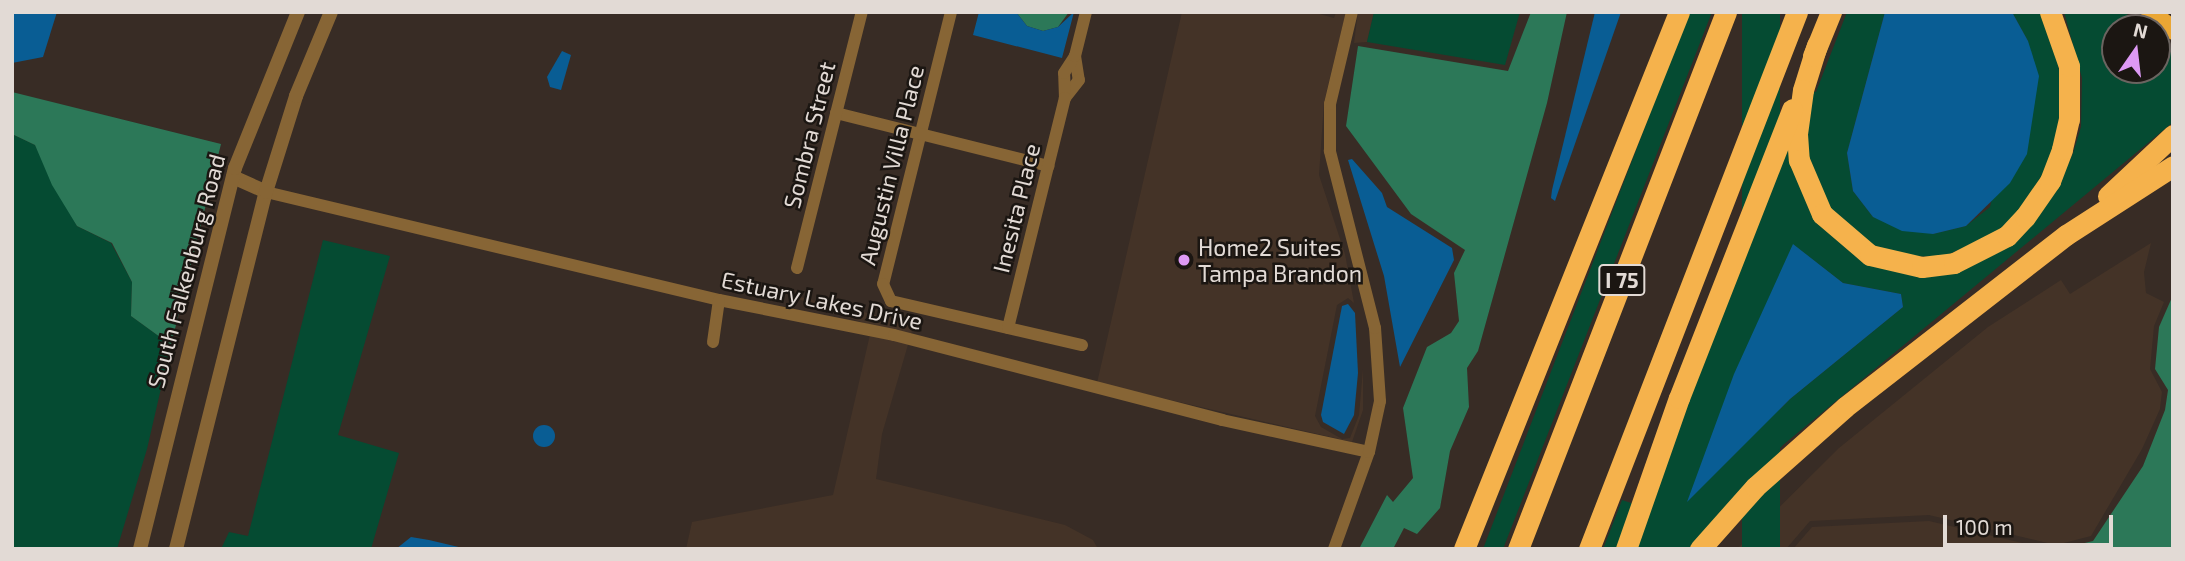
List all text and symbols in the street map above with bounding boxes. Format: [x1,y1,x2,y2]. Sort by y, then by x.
north arrow [2101,14,2171,84]
text: N [2131,17,2150,43]
street label: Sombra Street [777,59,841,211]
street label: Augustin Villa Place [853,62,929,268]
street label: Inesita Place [987,141,1045,275]
street label: South Falkenburg Road [141,151,231,391]
place label: Home2 Suites Tampa Brandon [1198,233,1362,287]
marker: Home2 Suites Tampa Brandon [1176,252,1192,268]
road number: I 75 [1598,262,1646,298]
street label: Estuary Lakes Drive [719,265,925,335]
scale bar [1947,502,2117,546]
text: 100 m [1956,514,2013,539]

